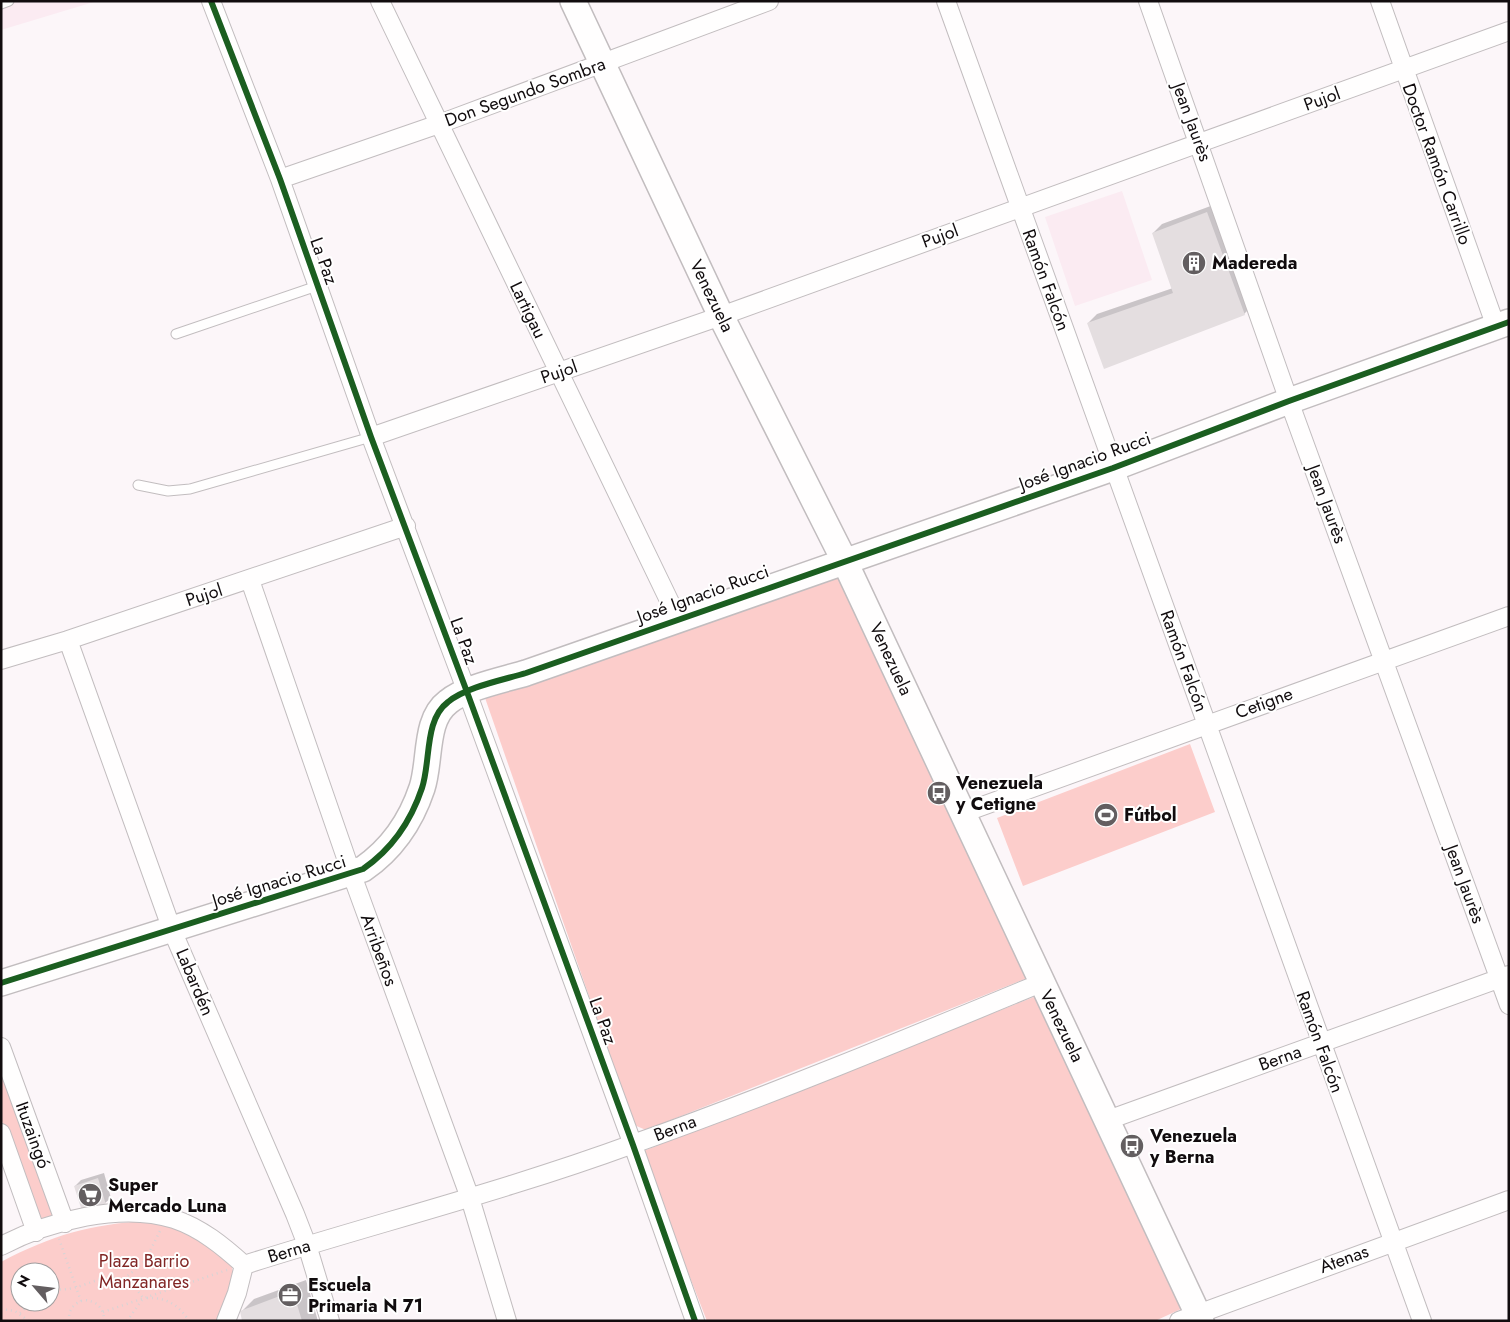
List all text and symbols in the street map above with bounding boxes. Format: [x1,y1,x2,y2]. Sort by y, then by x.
street label: Don Segundo Sombra [441,51,609,133]
street label: Jean Jaurès [1165,77,1218,165]
street label: Pujol [1300,80,1344,118]
street label: Doctor Ramón Carrillo [1396,80,1478,248]
street label: Pujol [918,217,962,255]
street label: Ramón Falcón [1016,225,1076,335]
street label: La Paz [304,234,345,289]
building icon: Madereda [1181,250,1207,276]
place label: Madereda [1212,250,1297,276]
street label: Venezuela [683,255,741,337]
street label: Lartigau [503,277,553,343]
street label: Pujol [537,354,581,390]
street label: José Ignacio Rucci [1013,425,1155,498]
street label: Jean Jaurès [1300,459,1353,547]
street label: José Ignacio Rucci [631,558,773,631]
street label: Pujol [182,577,226,613]
street label: Ramón Falcón [1154,606,1214,716]
street label: La Paz [444,614,485,669]
street label: Venezuela [863,618,919,700]
street label: Cetigne [1232,681,1296,725]
place label: Venezuela y Cetigne [955,770,1043,817]
bus stop icon: Venezuela y Cetigne [926,780,952,806]
sports icon: Fútbol [1093,802,1119,828]
place label: Fútbol [1124,802,1177,828]
street label: Jean Jaurès [1438,839,1491,927]
street label: José Ignacio Rucci [207,848,349,914]
street label: Arribeños [354,910,404,990]
street label: Labardén [169,944,221,1020]
street label: Venezuela [1033,985,1091,1067]
street label: Ramón Falcón [1290,987,1350,1097]
street label: La Paz [583,994,624,1049]
street label: Berna [1255,1038,1305,1078]
street label: Ituzaingó [9,1098,57,1172]
street label: Berna [650,1108,700,1148]
place label: Venezuela y Berna [1149,1123,1237,1170]
bus stop icon: Venezuela y Berna [1119,1133,1145,1159]
place label: Super Mercado Luna [108,1172,227,1219]
supermarket icon: Super Mercado Luna [77,1182,103,1208]
street label: Berna [264,1232,314,1270]
street label: Atenas [1316,1238,1372,1280]
park label: Plaza Barrio Manzanares [99,1248,189,1295]
north arrow [10,1262,60,1312]
text: N [12,1271,35,1291]
place label: Escuela Primaria N 71 [308,1272,423,1319]
office icon: Escuela Primaria N 71 [277,1282,303,1308]

